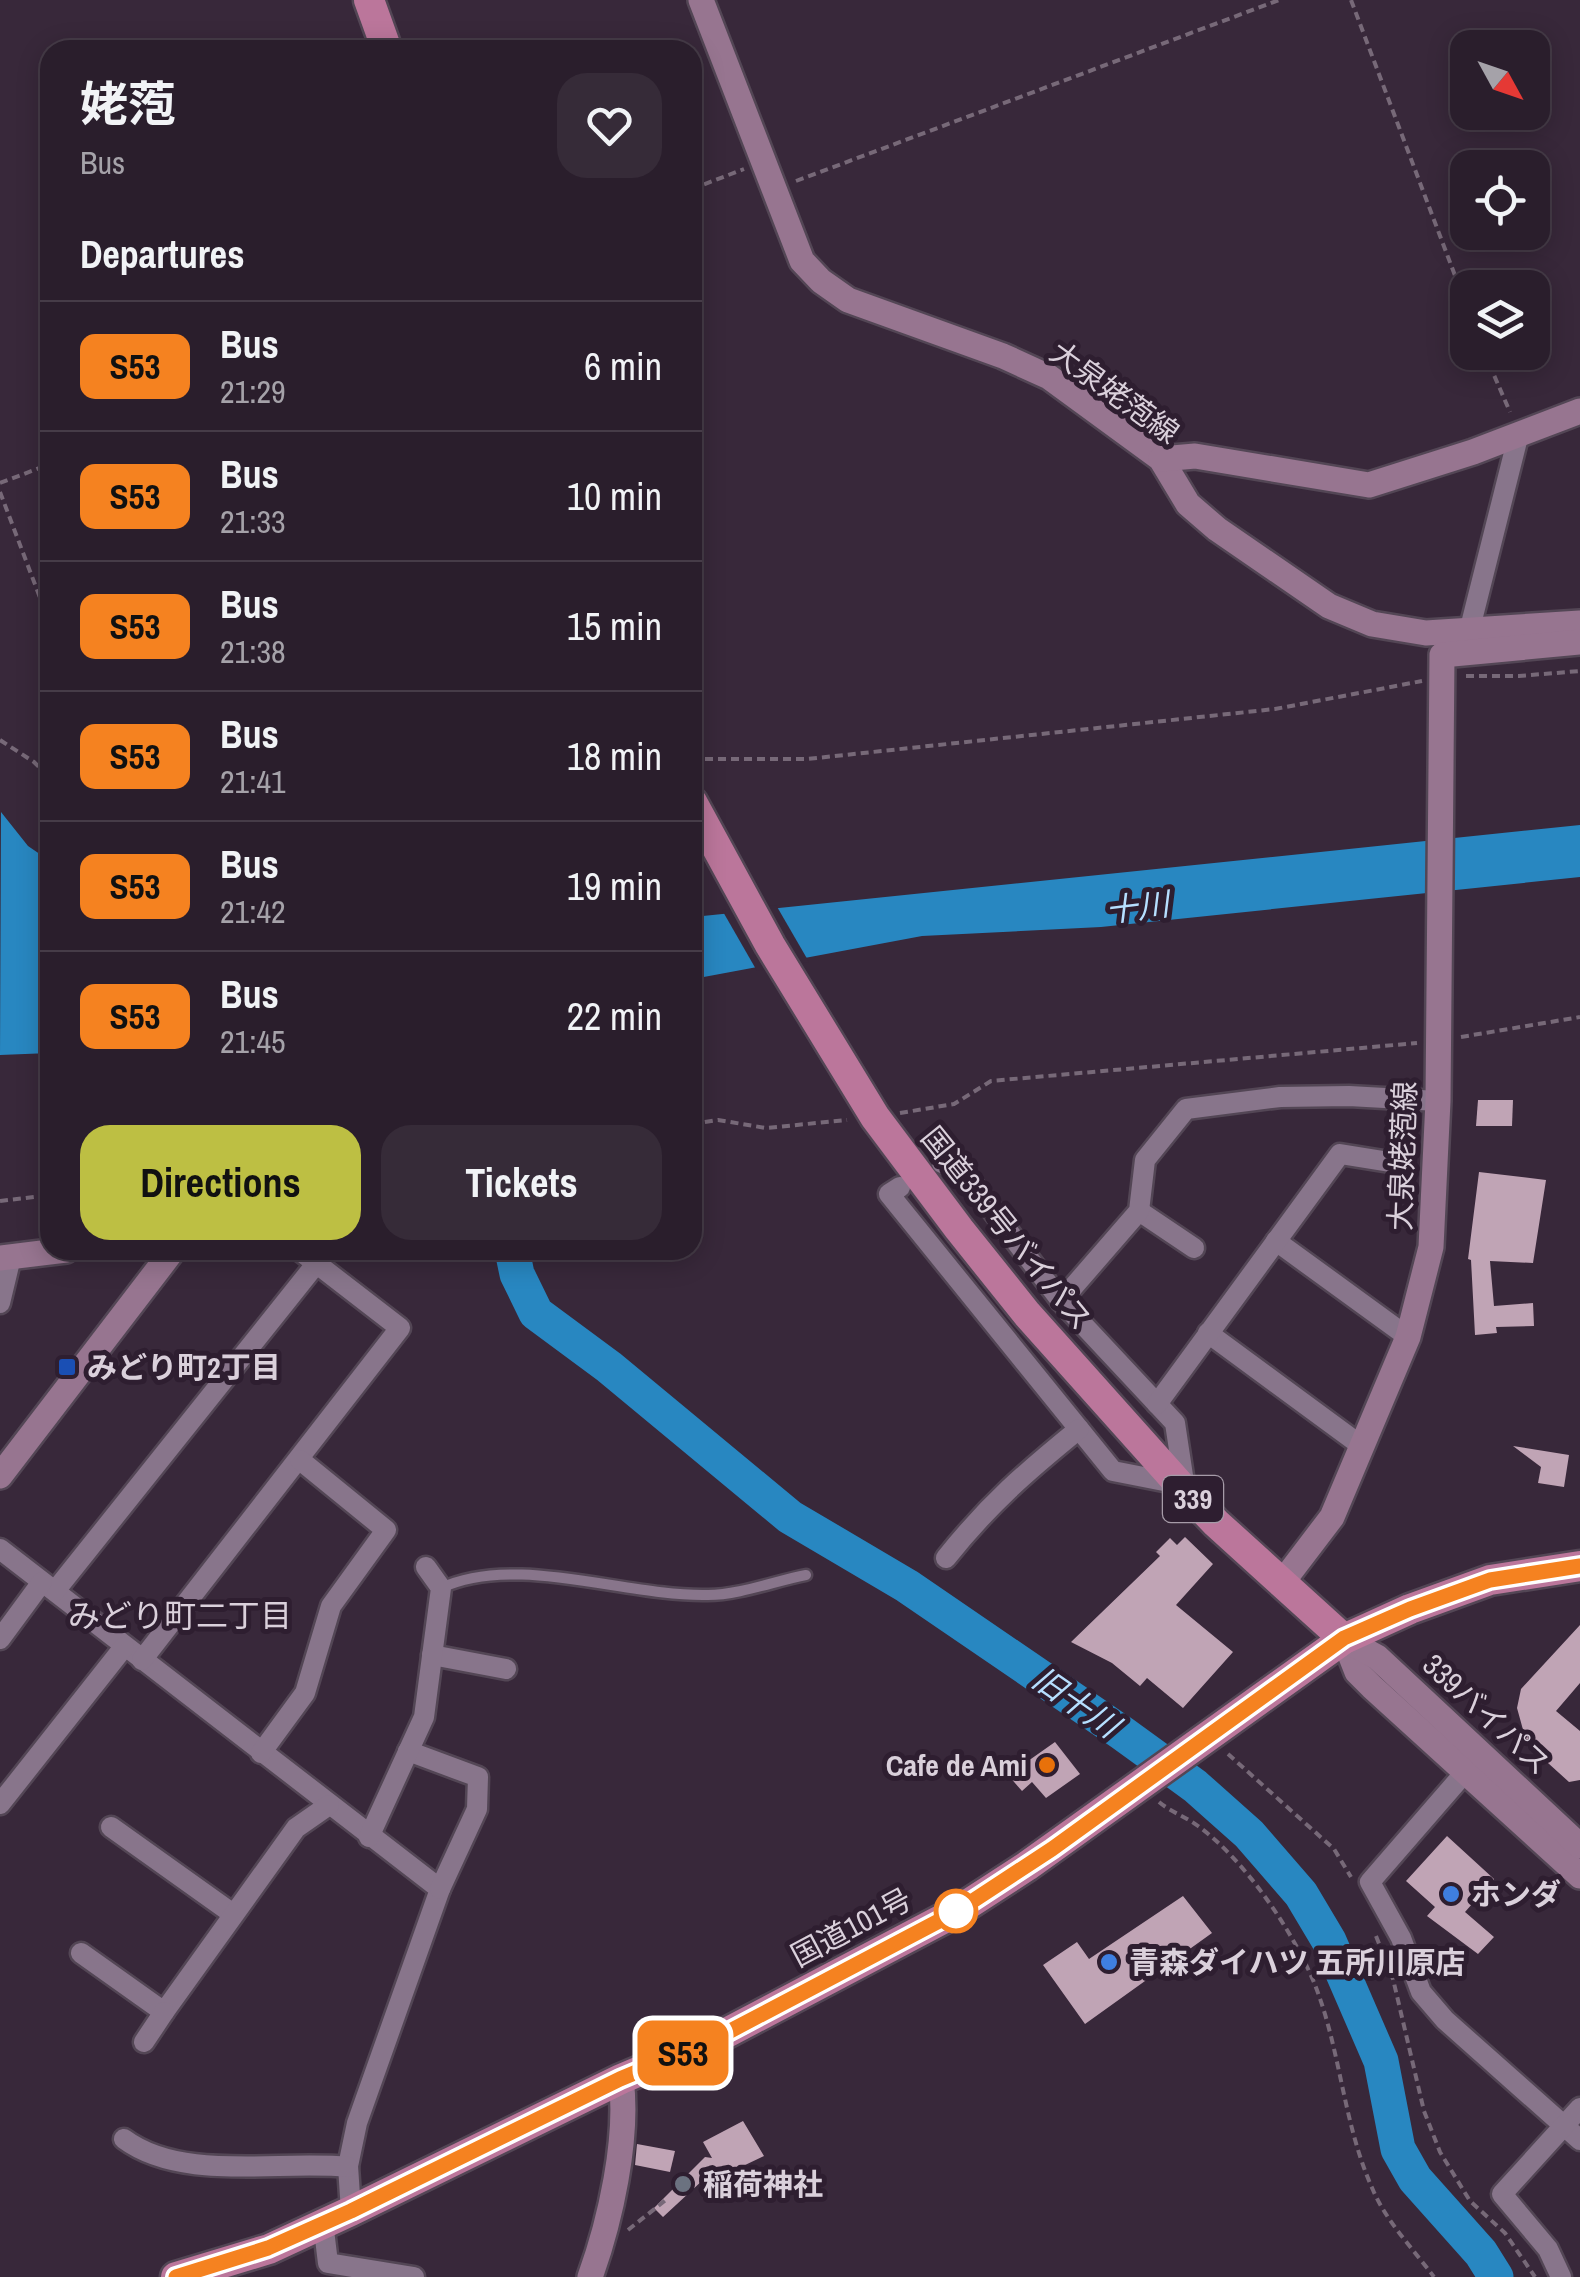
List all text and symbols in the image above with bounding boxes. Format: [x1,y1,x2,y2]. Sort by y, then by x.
north arrow [1450,30,1550,130]
map controls [1450,30,1550,370]
text: 姥萢 [80,71,176,136]
button: heart [557,73,662,178]
text: Bus [80,141,125,184]
button: locate [1450,150,1550,250]
text: Departures [80,229,245,280]
button: layers [1450,270,1550,370]
text: Bus [220,319,279,370]
street label: 大泉姥萢線 [1043,332,1187,452]
text: 6 min [584,341,662,392]
text: S53 [109,343,161,390]
text: 21:29 [220,370,286,413]
text: Bus [220,449,279,500]
text: 10 min [567,471,662,522]
text: S53 [109,473,161,520]
text: 21:33 [220,500,286,543]
text: Bus [220,579,279,630]
text: 15 min [567,601,662,652]
text: S53 [109,603,161,650]
text: 21:38 [220,630,286,673]
text: Bus [220,709,279,760]
text: 18 min [567,731,662,782]
text: S53 [109,733,161,780]
text: 21:41 [220,760,286,803]
text: Bus [220,839,279,890]
text: 19 min [567,861,662,912]
text: S53 [109,863,161,910]
water label: 十川 [1103,881,1174,932]
text: 21:42 [220,890,286,933]
text: Bus [220,969,279,1020]
text: 22 min [567,991,662,1042]
text: S53 [109,993,161,1040]
text: 21:45 [220,1020,286,1063]
street label: 大泉姥萢線 [1379,1080,1425,1232]
street label: 国道339号バイパス [913,1118,1101,1338]
button: Directions [80,1125,361,1240]
button: Tickets [381,1125,662,1240]
place label: みどり町2丁目 [87,1347,281,1387]
marker: みどり町2丁目 [56,1356,78,1378]
road number: 339 [1163,1476,1223,1522]
district label: みどり町二丁目 [68,1594,292,1637]
street label: 339バイパス [1415,1645,1559,1783]
water label: 旧十川 [1024,1657,1130,1749]
place label: Cafe de Ami [886,1745,1027,1785]
marker: Cafe de Ami [1036,1754,1058,1776]
place label: ホンダ [1471,1874,1561,1914]
street label: 国道101号 [784,1879,918,1975]
marker: ホンダ [1440,1883,1462,1905]
unlabelled marker [935,1890,977,1932]
place label: 青森ダイハツ 五所川原店 [1129,1942,1465,1982]
marker: 青森ダイハツ 五所川原店 [1098,1951,1120,1973]
line badge: S53 [626,2020,740,2086]
text: S53 [657,2030,709,2077]
place label: 稲荷神社 [703,2164,823,2204]
marker: 稲荷神社 [672,2173,694,2195]

